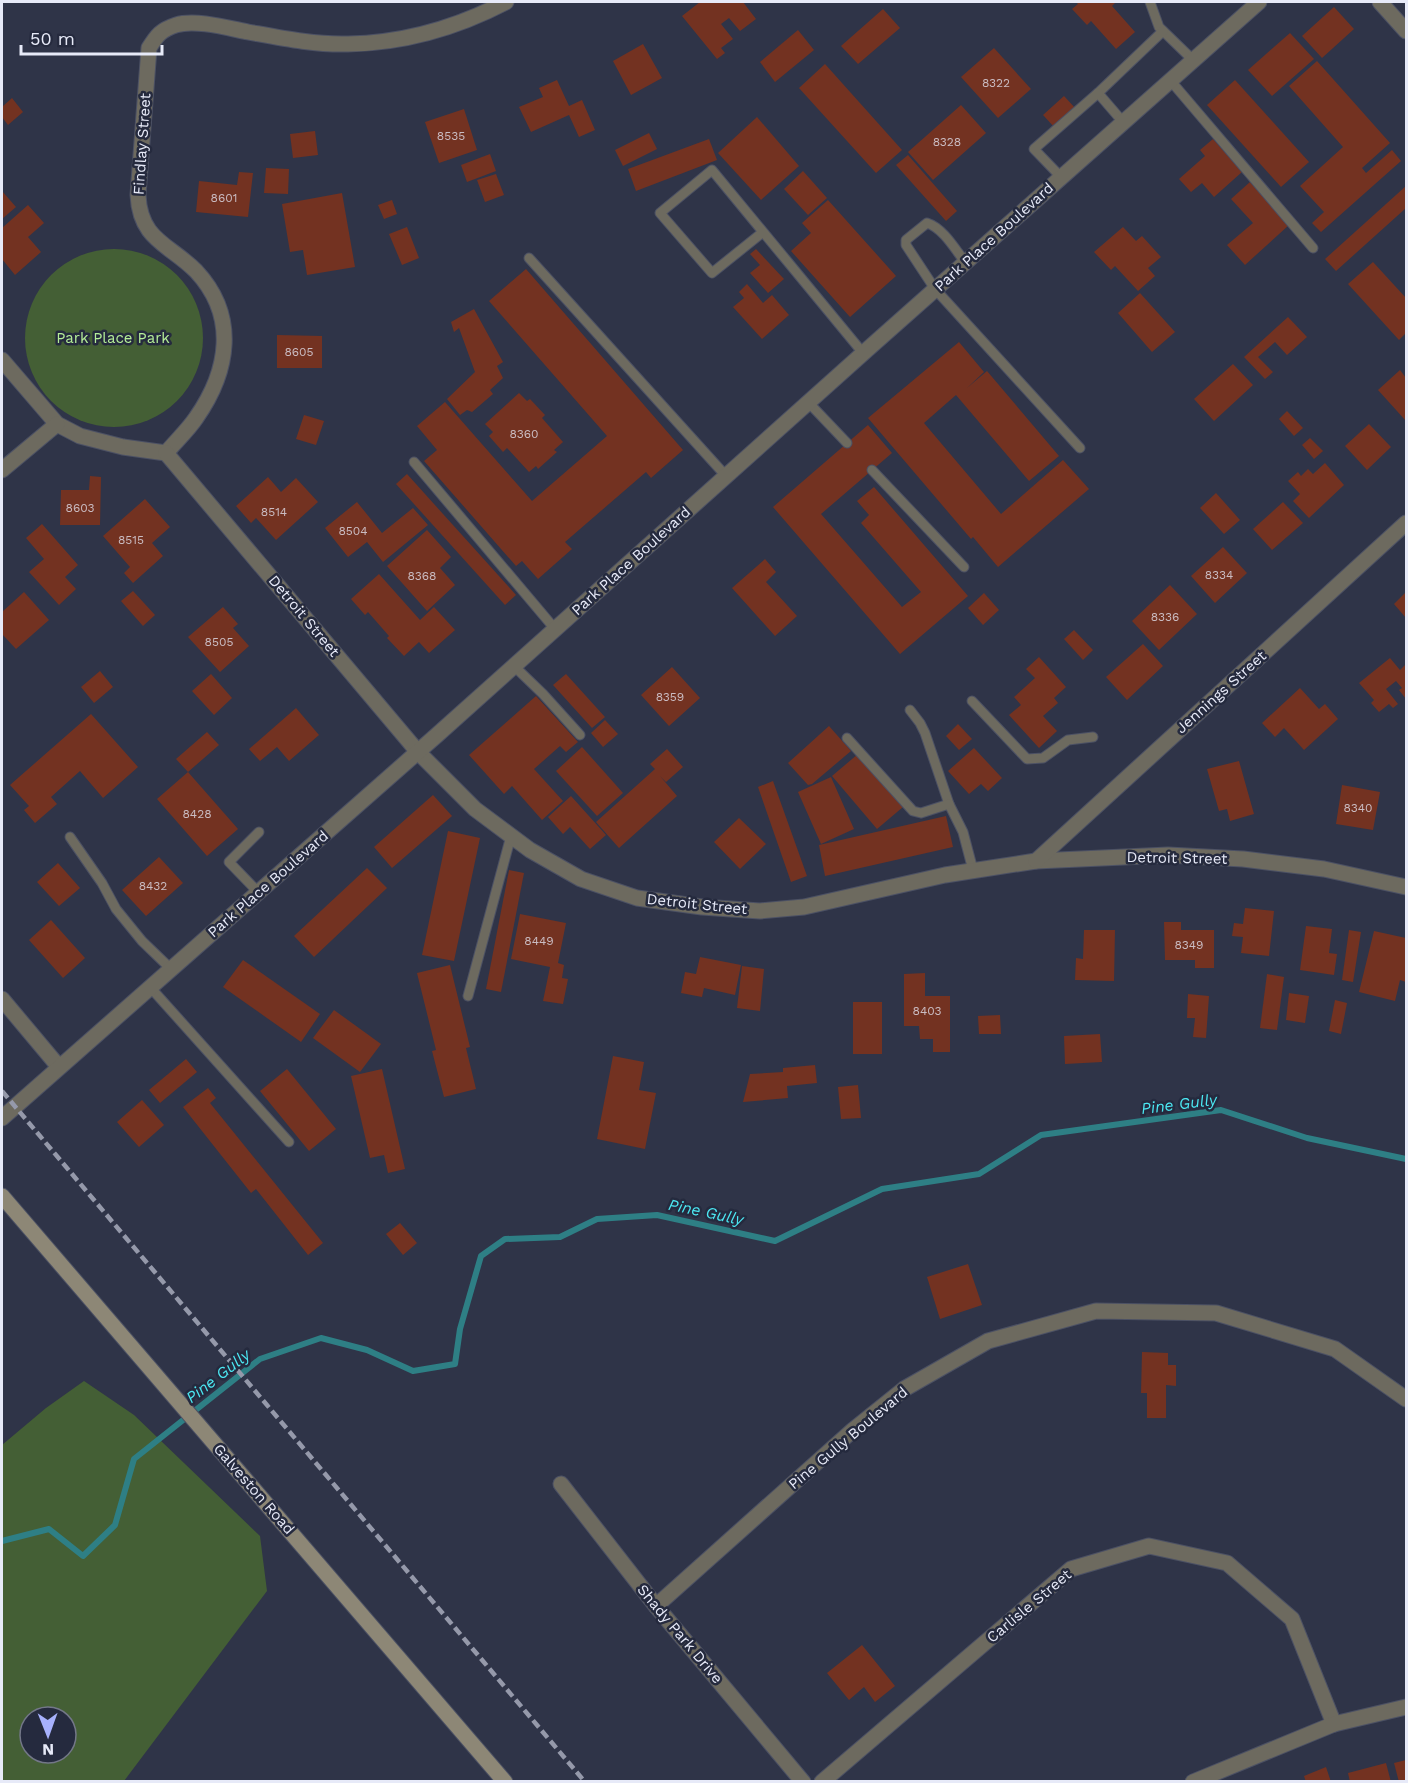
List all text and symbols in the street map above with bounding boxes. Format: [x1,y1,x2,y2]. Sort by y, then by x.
scale bar [21,18,162,56]
text: 50 m [30,28,75,49]
house number: 8322 [982,76,1010,90]
street label: Findlay Street [129,92,155,196]
house number: 8535 [437,129,465,143]
house number: 8328 [933,135,961,149]
street label: Park Place Boulevard [931,179,1057,295]
house number: 8601 [211,191,237,205]
park label: Park Place Park [56,329,170,347]
house number: 8605 [284,345,314,359]
house number: 8360 [510,427,538,441]
house number: 8603 [66,501,94,515]
street label: Park Place Boulevard [568,503,694,619]
house number: 8514 [261,505,287,519]
house number: 8504 [338,524,368,538]
house number: 8515 [118,533,144,547]
house number: 8334 [1205,568,1233,582]
house number: 8368 [408,569,436,583]
street label: Detroit Street [265,572,344,661]
house number: 8336 [1151,610,1179,624]
house number: 8505 [205,635,233,649]
street label: Jennings Street [1172,646,1270,737]
house number: 8359 [656,690,684,704]
house number: 8340 [1344,801,1372,815]
house number: 8428 [182,807,212,821]
street label: Park Place Boulevard [204,827,332,941]
street label: Detroit Street [1126,848,1228,868]
house number: 8432 [139,879,167,893]
street label: Detroit Street [646,890,749,918]
house number: 8449 [524,934,554,948]
house number: 8349 [1175,938,1203,952]
house number: 8403 [913,1004,941,1018]
water label: Pine Gully [1140,1090,1219,1118]
water label: Pine Gully [667,1195,746,1229]
water label: Pine Gully [182,1344,255,1407]
street label: Pine Gully Boulevard [785,1383,911,1493]
street label: Galveston Road [210,1440,298,1538]
street label: Carlisle Street [983,1565,1076,1647]
street label: Shady Park Drive [633,1581,727,1687]
north arrow [18,1705,78,1765]
text: N [42,1740,54,1759]

